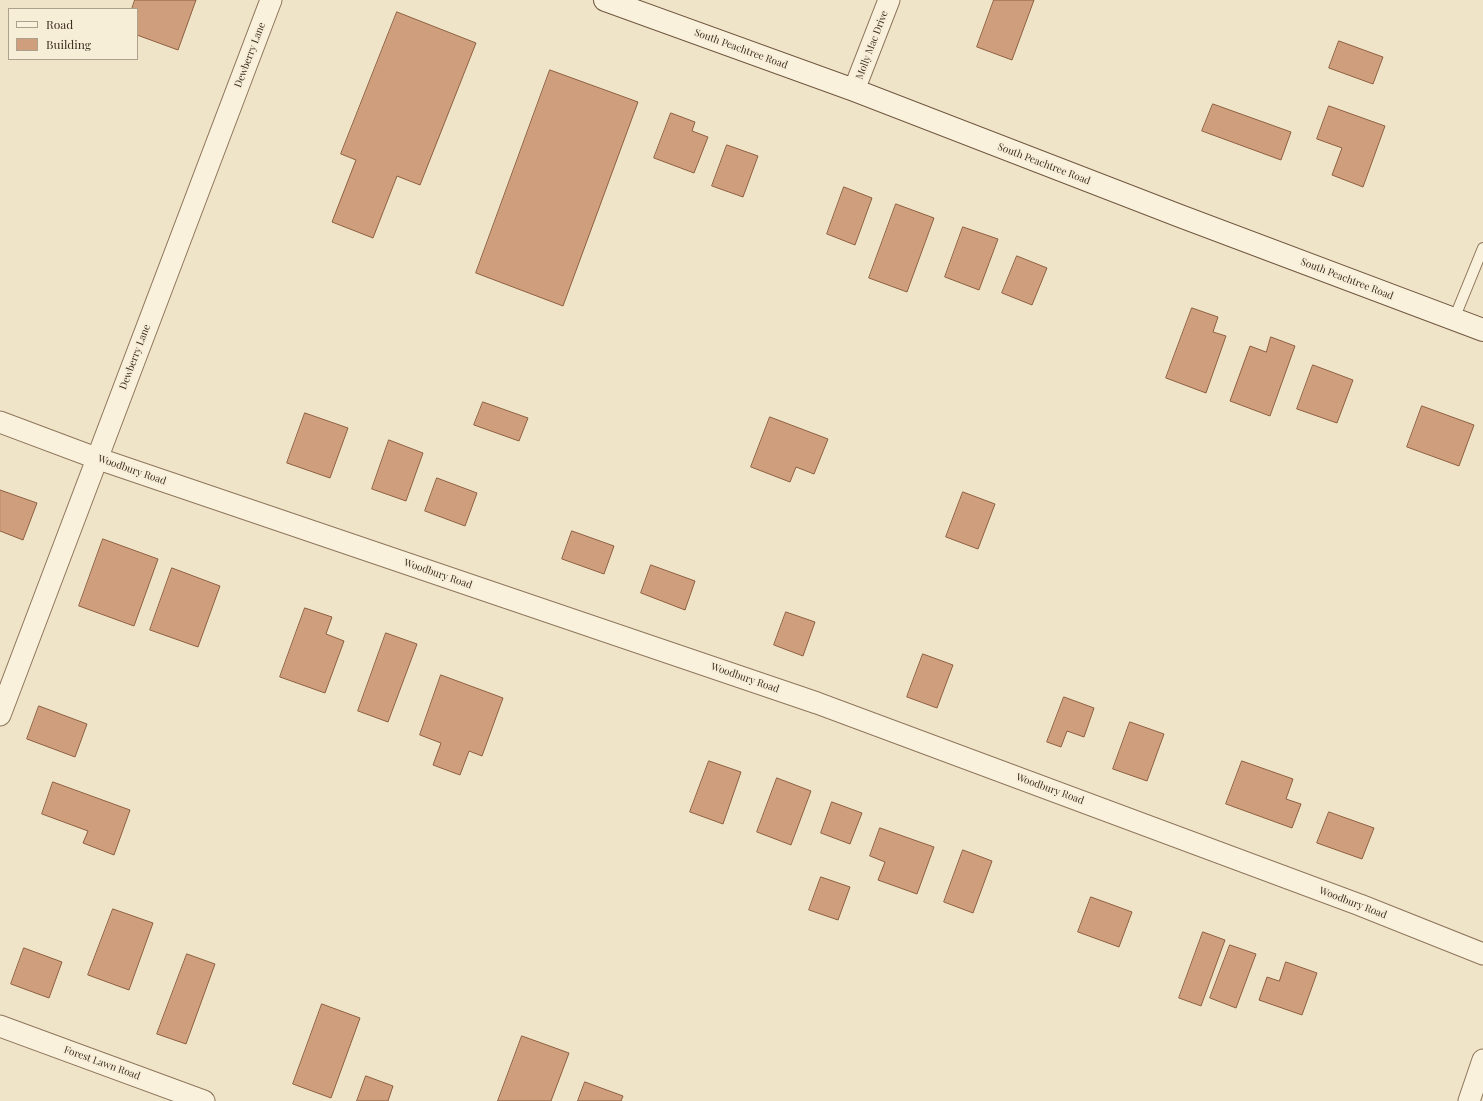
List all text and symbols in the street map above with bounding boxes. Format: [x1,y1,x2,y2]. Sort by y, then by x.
legend [8,8,138,60]
street label: Molly Mac Drive [853,9,891,81]
text: Road [46,16,73,32]
street label: Dewberry Lane [232,21,268,89]
street label: South Peachtree Road [693,27,789,71]
text: Building [46,36,91,52]
street label: South Peachtree Road [996,141,1092,187]
street label: South Peachtree Road [1299,256,1395,302]
street label: Dewberry Lane [117,323,153,391]
street label: Woodbury Road [96,453,168,487]
street label: Woodbury Road [402,557,474,591]
street label: Woodbury Road [709,661,781,695]
street label: Woodbury Road [1014,771,1086,807]
street label: Woodbury Road [1318,885,1388,921]
street label: Forest Lawn Road [62,1044,142,1082]

